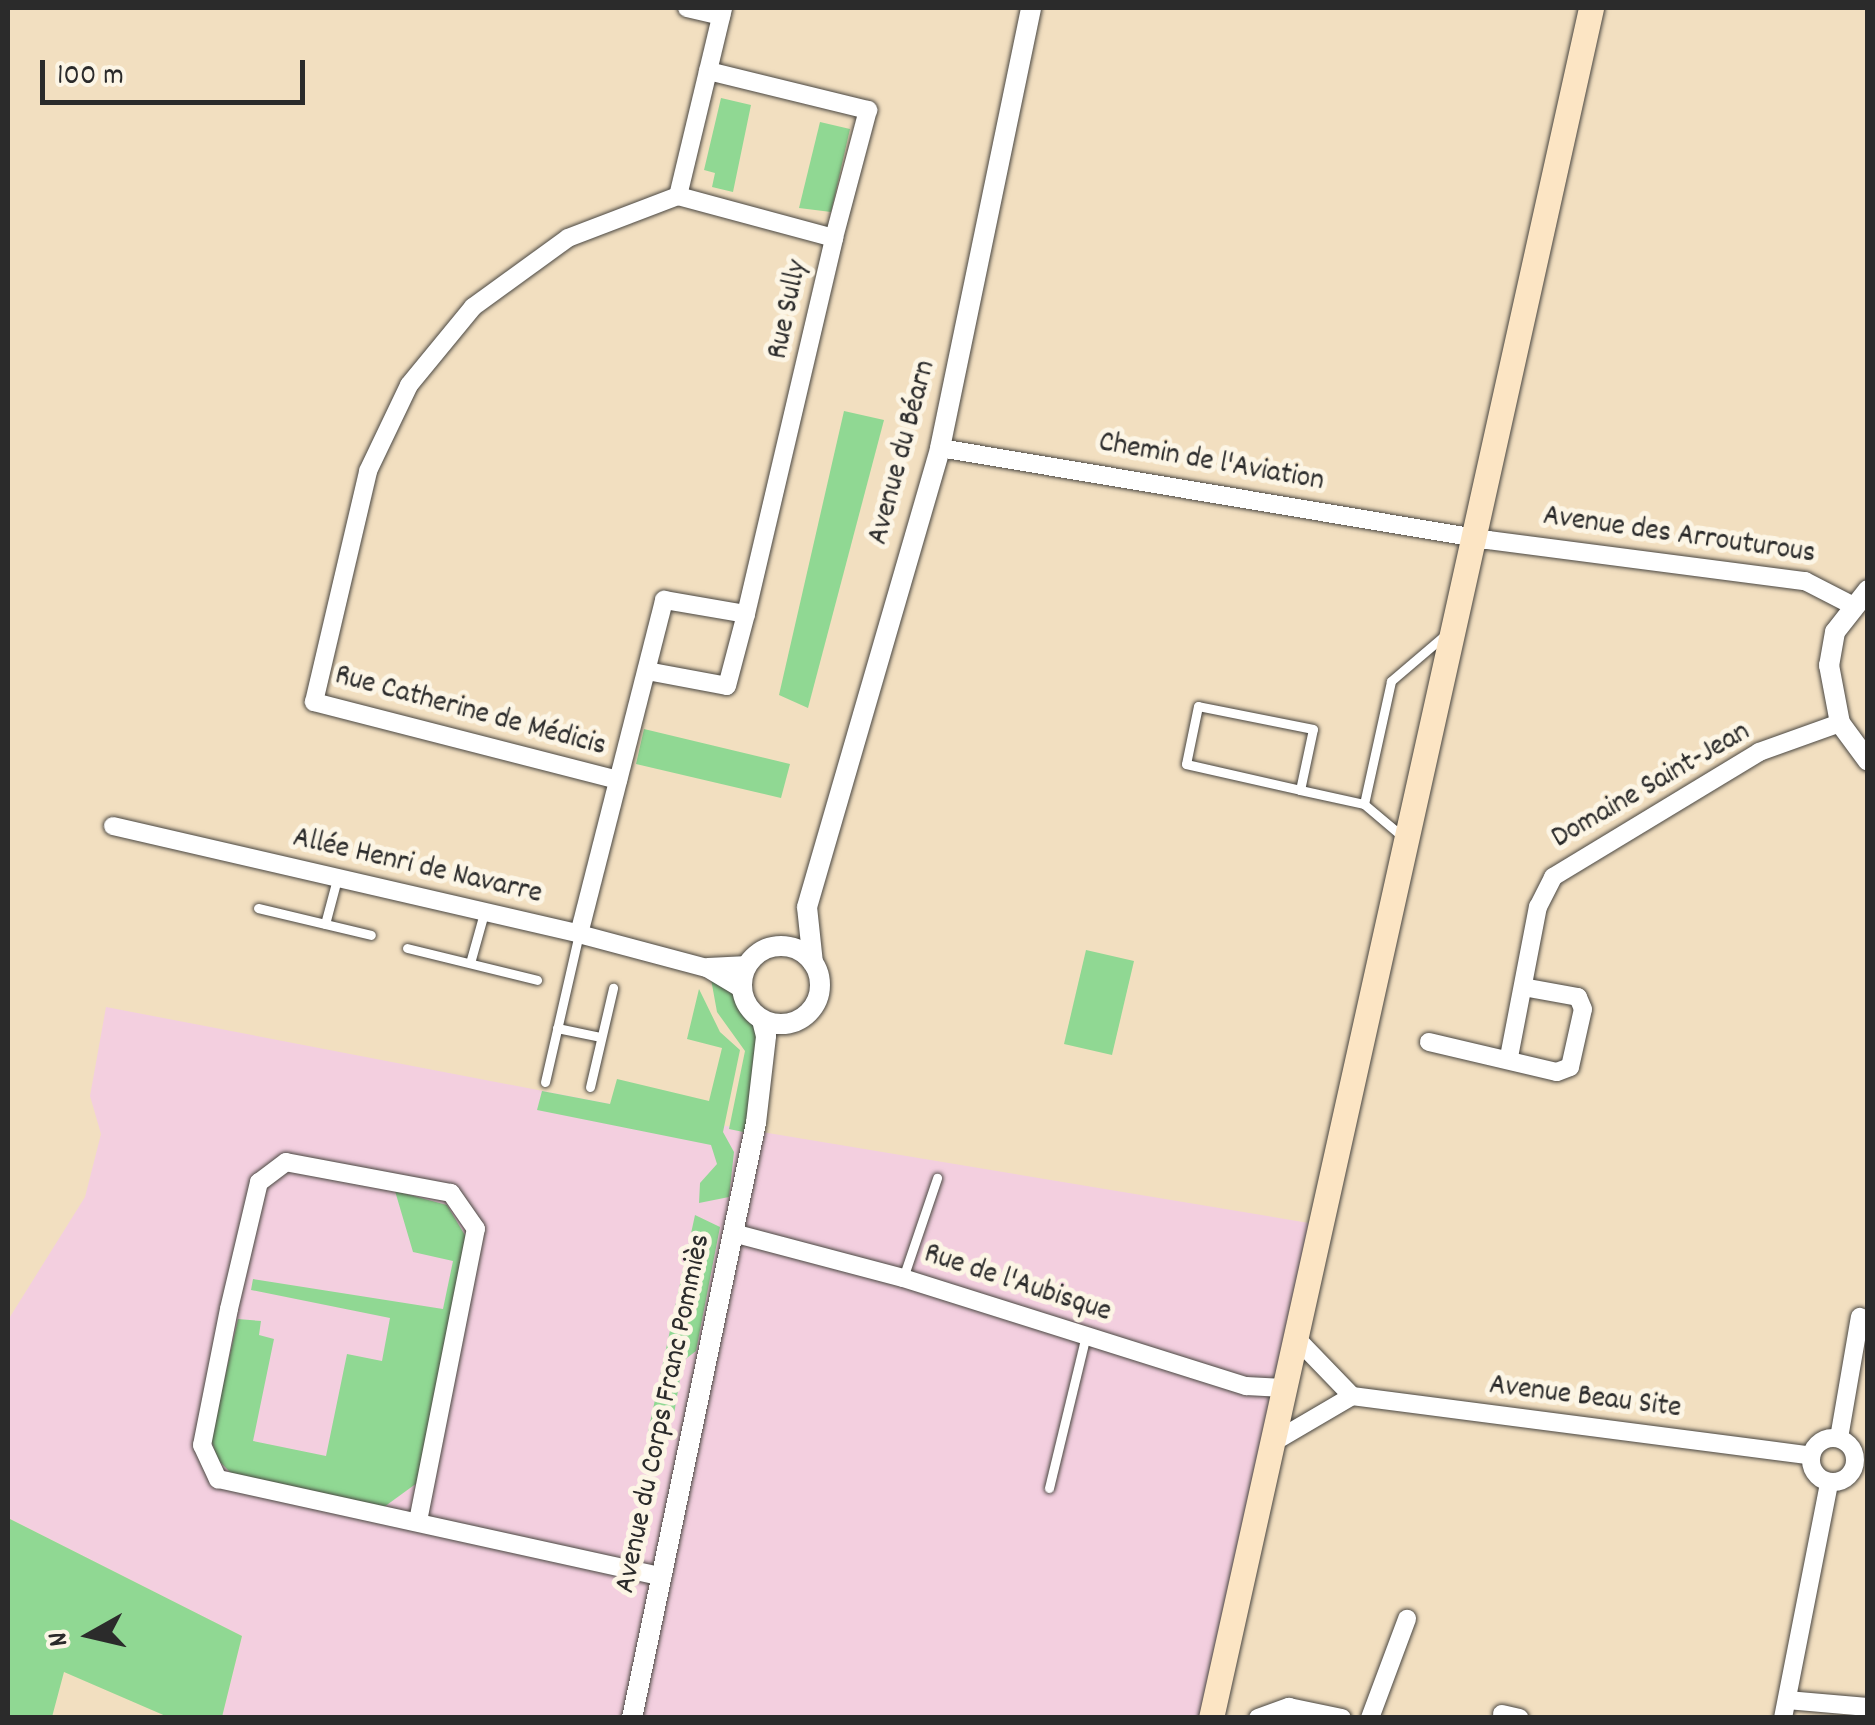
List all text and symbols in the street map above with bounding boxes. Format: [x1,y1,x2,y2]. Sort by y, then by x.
scale bar [45,40,310,102]
text: 100 m [57,56,124,99]
street label: Rue Sully [762,257,818,363]
street label: Avenue du Béarn [862,357,946,549]
street label: Chemin de l'Aviation [1096,426,1326,502]
street label: Avenue des Arrouturous [1540,500,1818,574]
street label: Rue Catherine de Médicis [330,659,610,767]
street label: Domaine Saint-Jean [1546,716,1758,858]
street label: Allée Henri de Navarre [289,822,545,914]
street label: Avenue du Corps Franc Pommiès [609,1231,721,1597]
street label: Rue de l'Aubisque [919,1238,1115,1332]
street label: Avenue Beau Site [1487,1369,1683,1429]
north arrow [40,1585,140,1685]
text: N [40,1630,81,1649]

